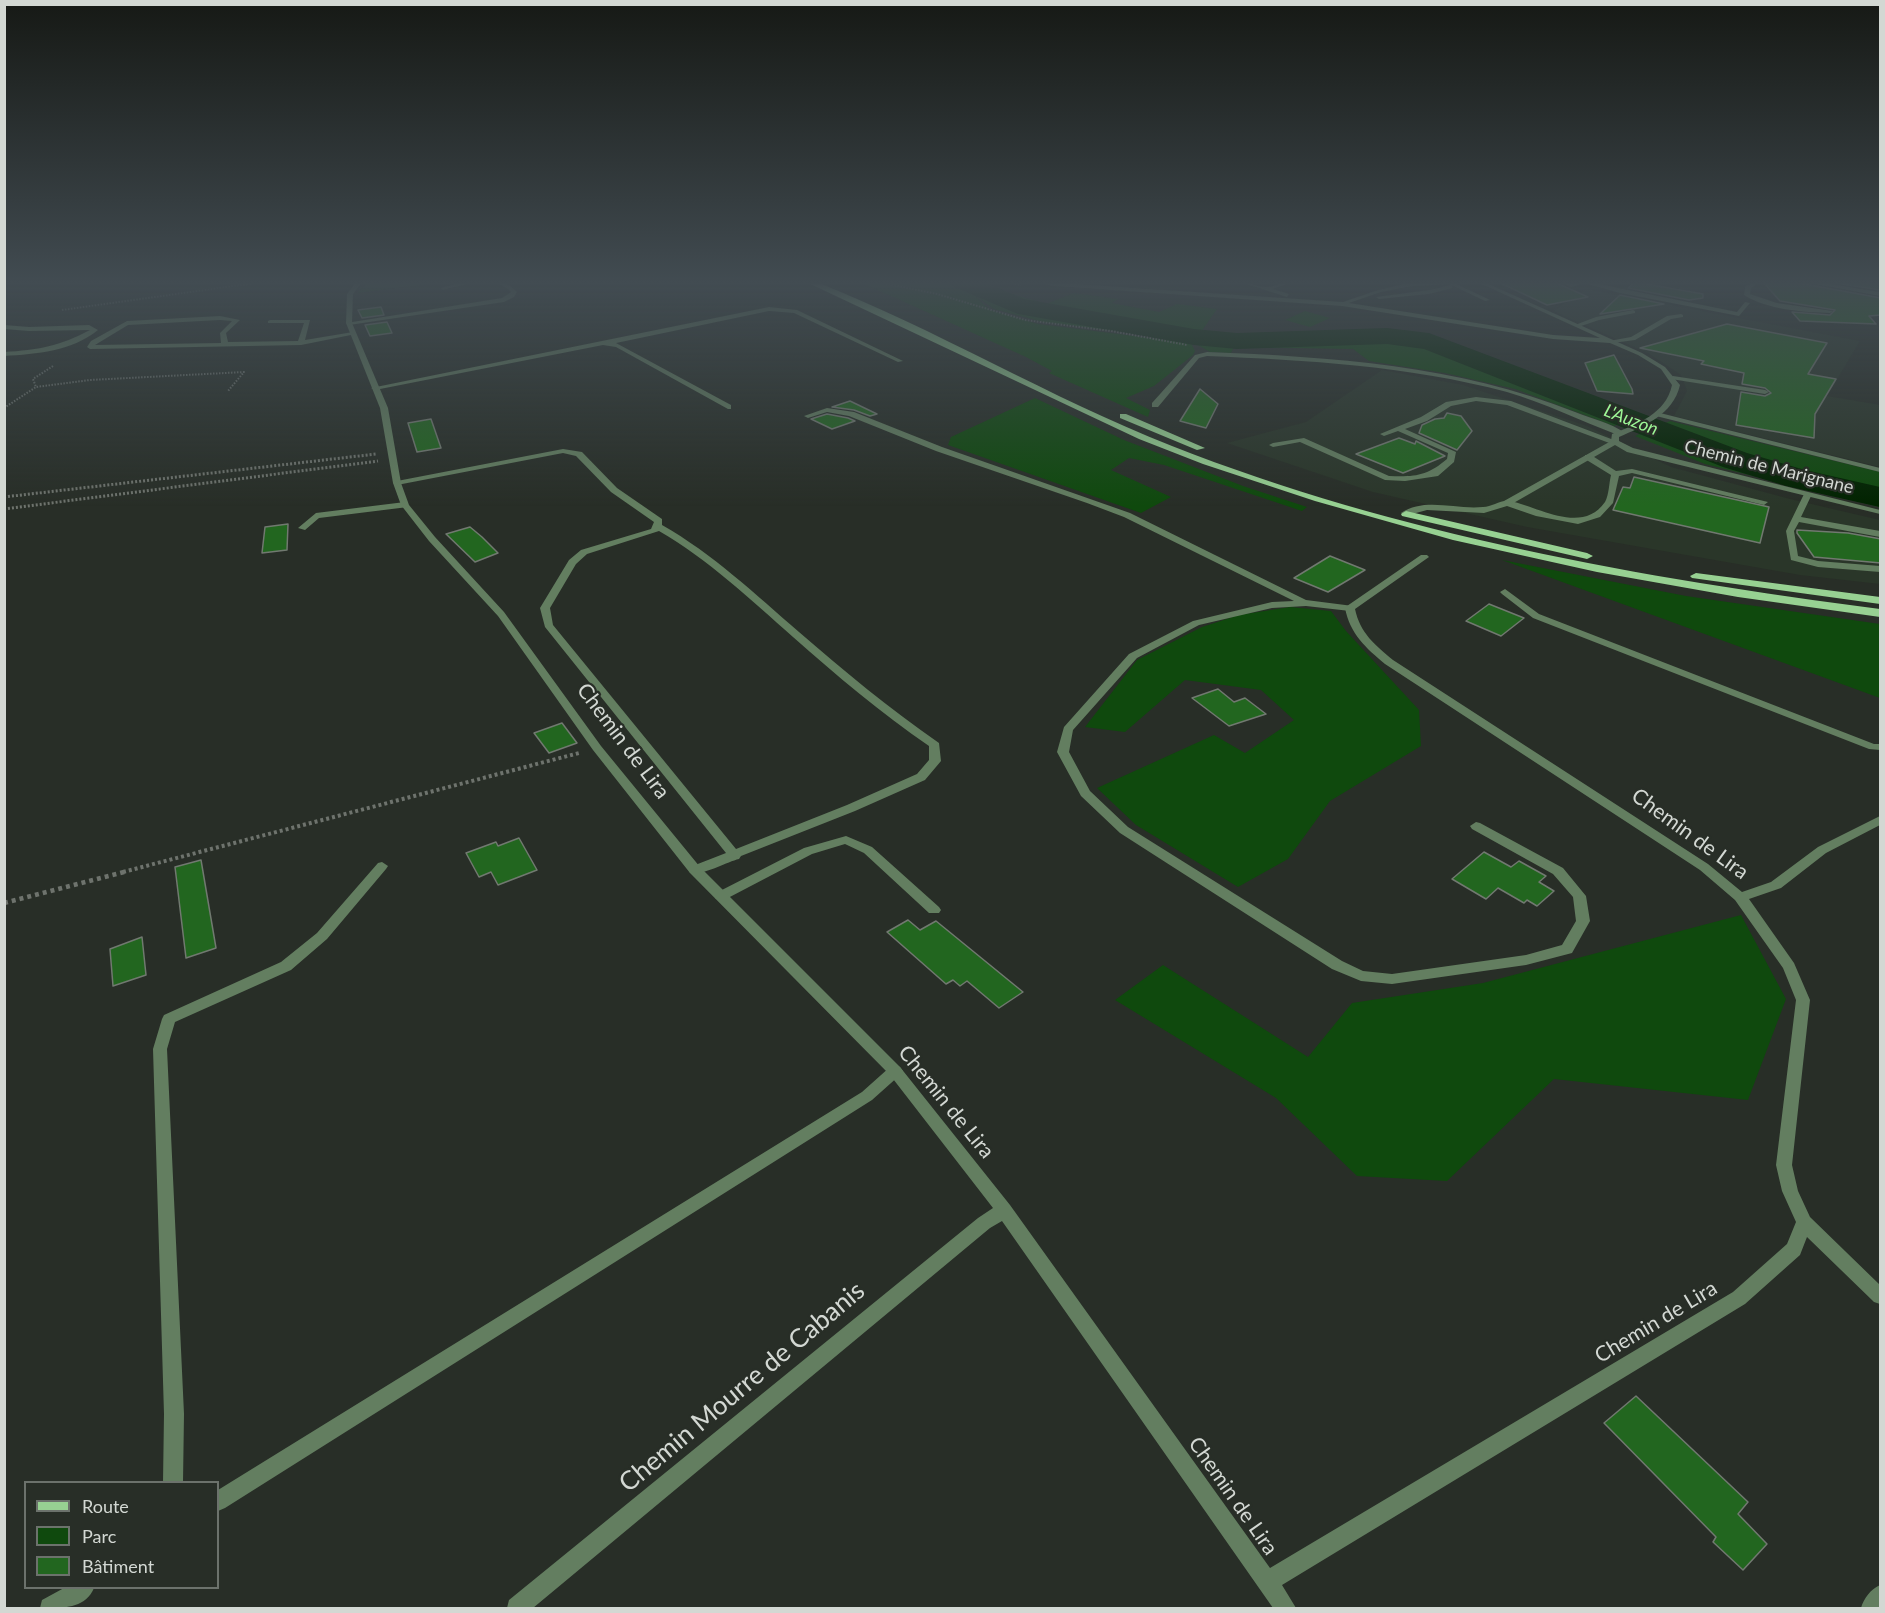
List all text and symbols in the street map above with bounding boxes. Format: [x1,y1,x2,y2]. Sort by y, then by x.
water label: L'Auzon [1601,400,1661,440]
street label: Chemin de Marignane [1682,436,1856,498]
street label: Chemin de Lira [571,678,675,804]
street label: Chemin de Lira [1627,783,1753,885]
street label: Chemin de Lira [893,1040,999,1164]
street label: Chemin Mourre de Cabanis [613,1275,871,1499]
street label: Chemin de Lira [1590,1276,1722,1368]
street label: Chemin de Lira [1183,1432,1283,1560]
legend [24,1481,219,1589]
text: Route [82,1495,129,1517]
text: Parc [82,1525,116,1547]
text: Bâtiment [82,1555,154,1577]

